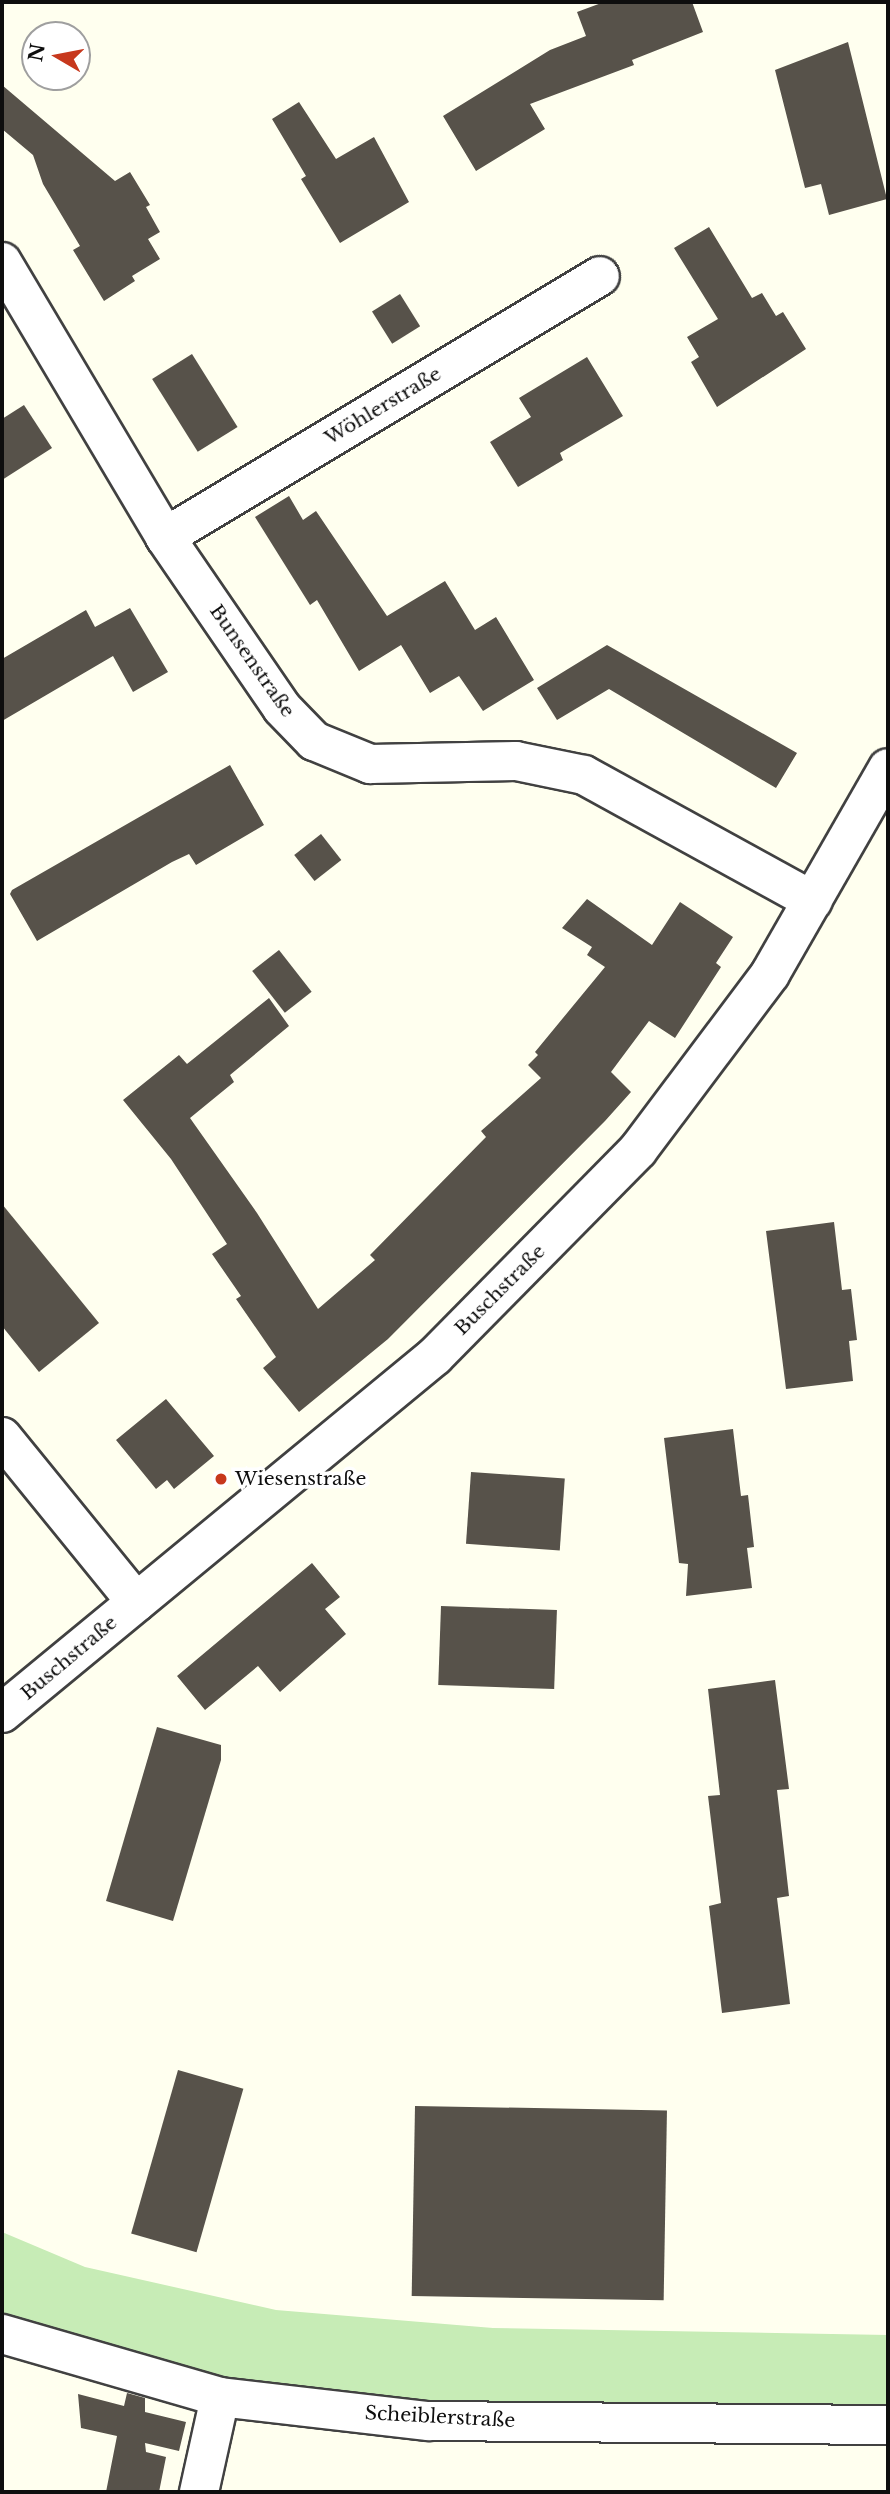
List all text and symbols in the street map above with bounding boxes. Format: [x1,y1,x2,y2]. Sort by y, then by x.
north arrow [21,21,91,91]
text: N [24,42,50,63]
street label: Wöhlerstraße [321,362,445,450]
street label: Bunsenstraße [205,600,299,722]
street label: Buschstraße [450,1240,550,1340]
place label: Wiesenstraße [235,1468,366,1490]
marker: Wiesenstraße [213,1471,229,1487]
street label: Buschstraße [16,1611,122,1705]
street label: Scheiblerstraße [364,2402,516,2432]

